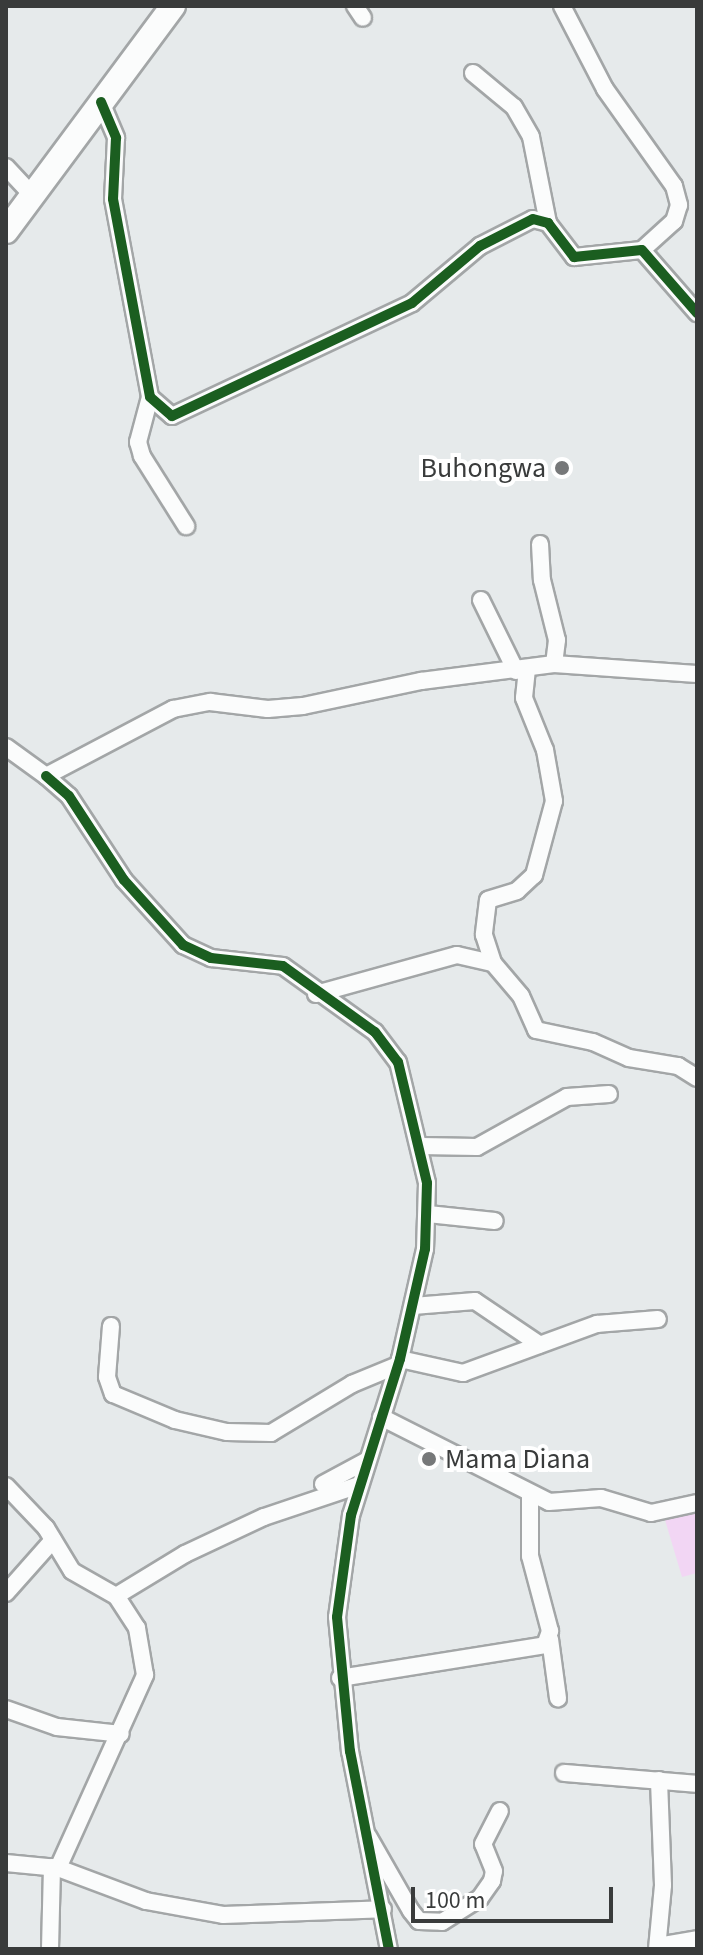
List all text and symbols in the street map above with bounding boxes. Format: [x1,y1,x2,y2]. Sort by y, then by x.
place label: Buhongwa [421,451,546,485]
marker: Buhongwa [553,459,571,477]
place label: Mama Diana [445,1442,590,1476]
marker: Mama Diana [420,1450,438,1468]
scale bar [415,1871,617,1921]
text: 100 m [425,1883,485,1918]

